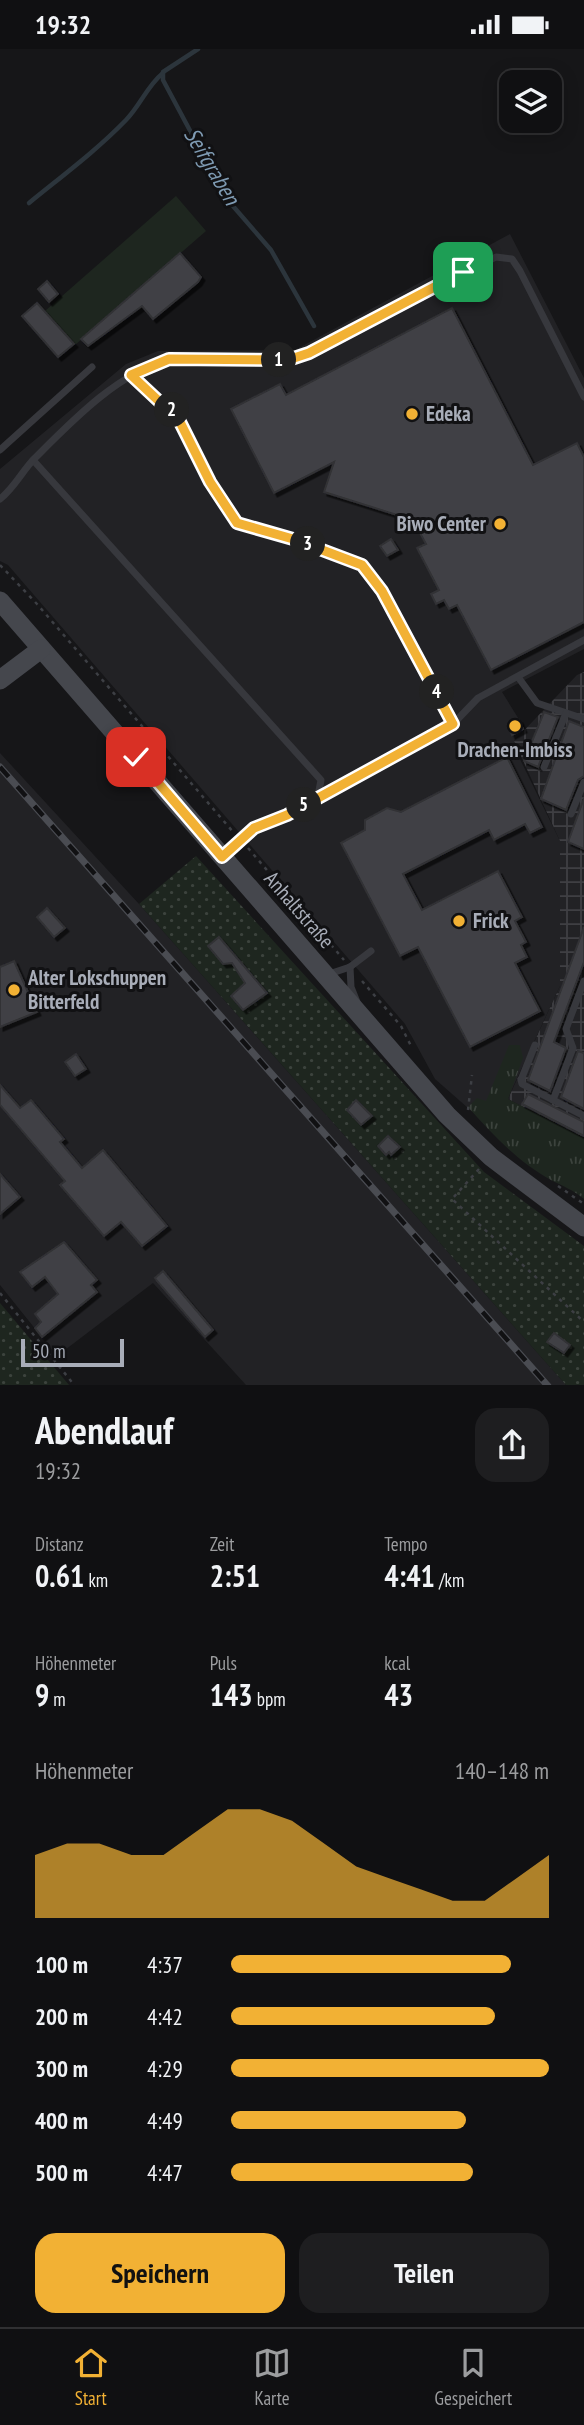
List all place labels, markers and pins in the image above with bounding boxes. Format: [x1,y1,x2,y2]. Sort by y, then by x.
pin [433,242,493,302]
pin: 1 [262,343,296,377]
pin: 2 [154,393,190,427]
place label: Edeka [426,400,471,427]
marker: Edeka [404,406,420,422]
place label: Biwo Center [397,510,487,537]
marker: Biwo Center [492,516,508,532]
pin: 3 [290,526,326,561]
pin: 4 [420,675,454,709]
marker: Drachen-Imbiss [507,718,523,734]
pin [106,727,166,787]
place label: Drachen-Imbiss [457,736,573,763]
pin: 5 [286,787,322,823]
place label: Frick [473,907,509,934]
marker: Frick [451,913,467,929]
place label: Alter Lokschuppen Bitterfeld [27,964,166,1015]
marker: Alter Lokschuppen Bitterfeld [6,982,22,998]

